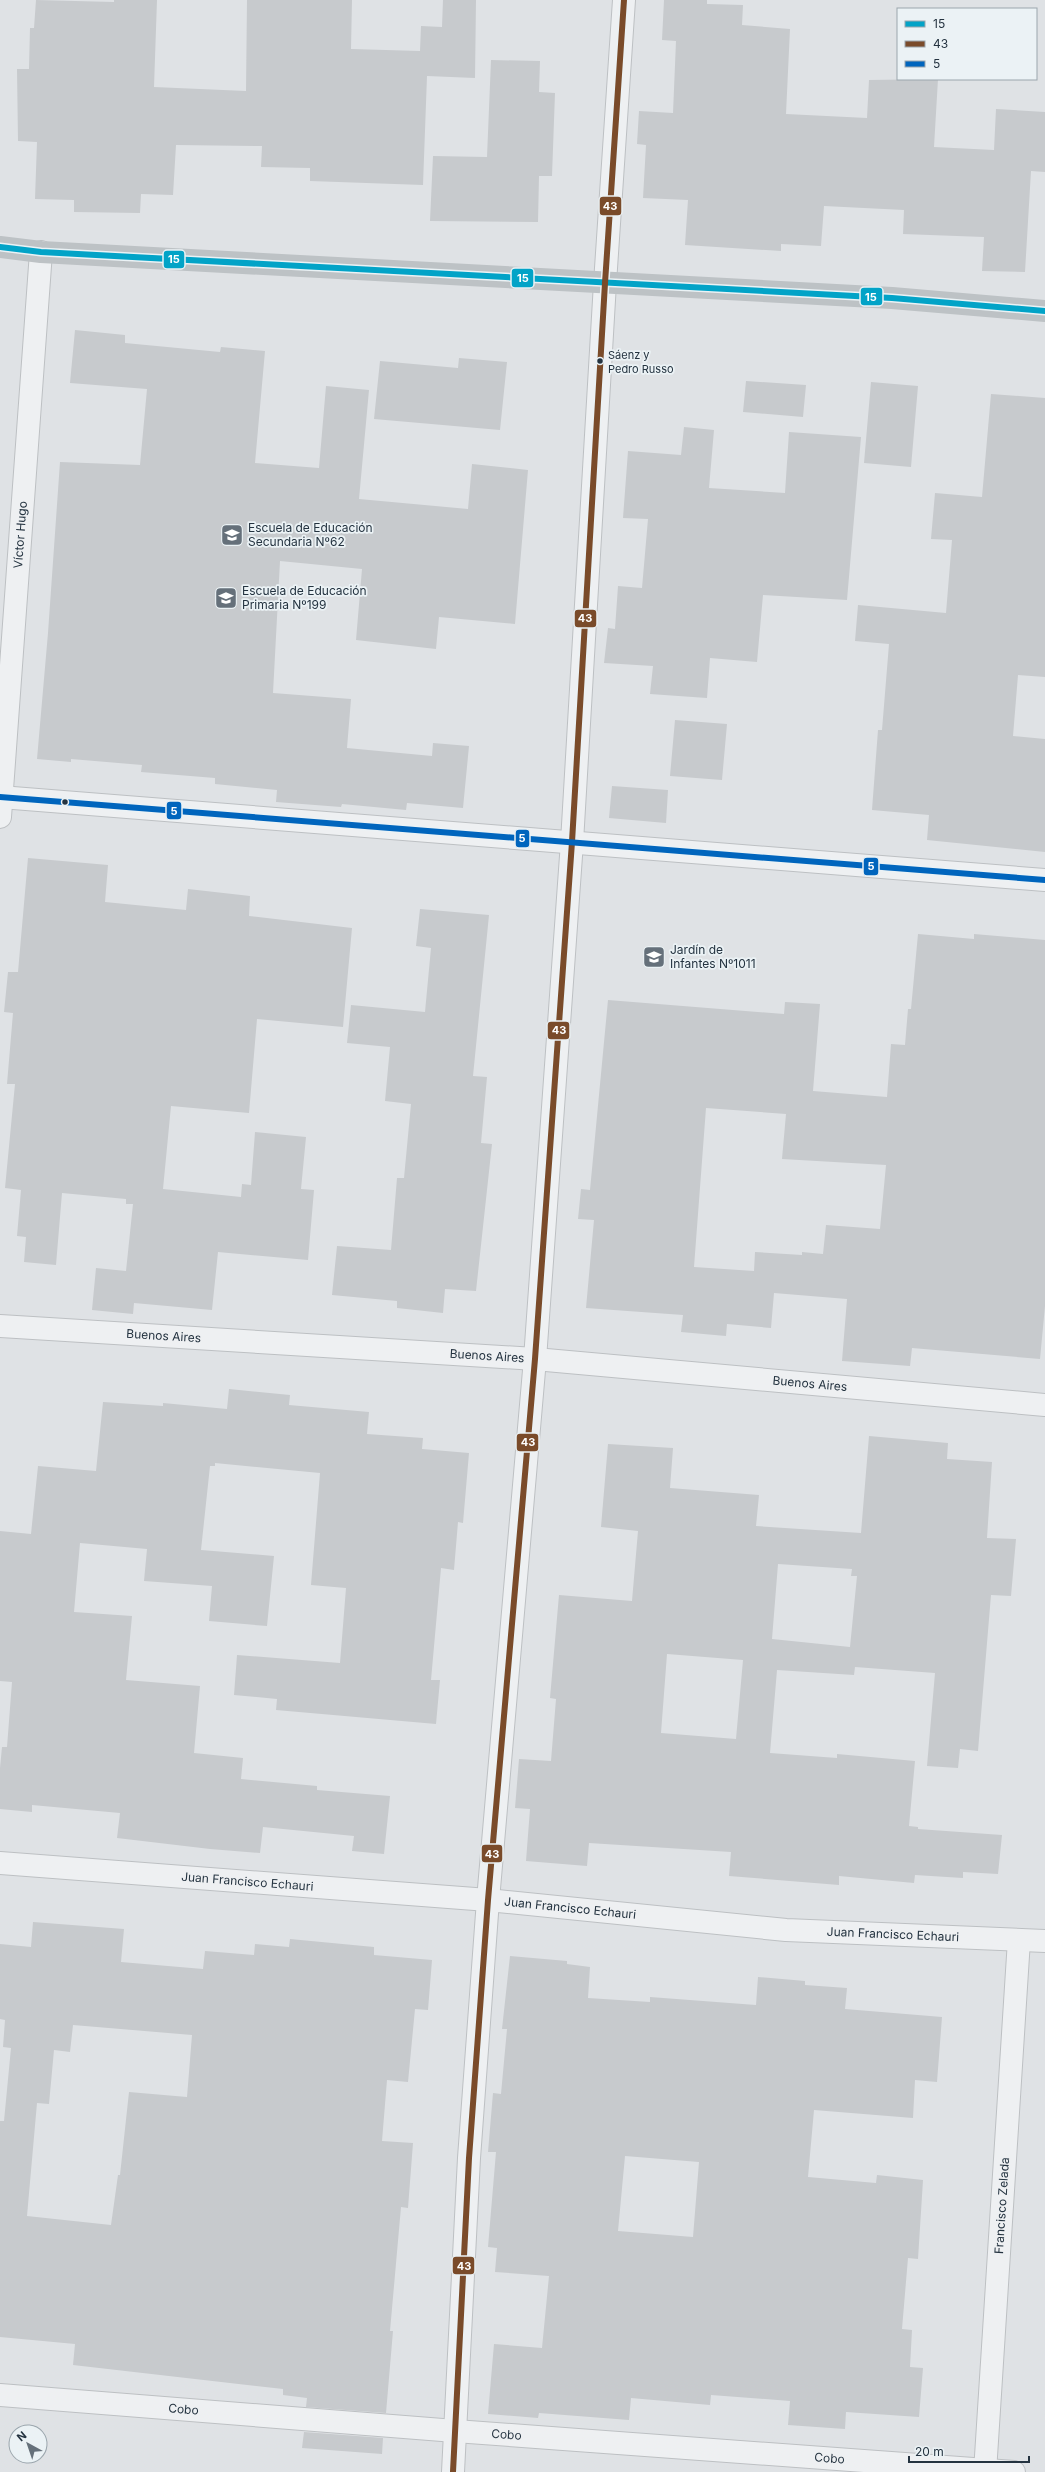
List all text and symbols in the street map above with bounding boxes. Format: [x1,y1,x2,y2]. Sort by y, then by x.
legend [897,8,1037,80]
text: 15 [933,16,945,31]
text: 43 [933,36,948,51]
text: 5 [933,56,940,71]
line badge: 43 [599,196,622,216]
text: 43 [603,199,617,213]
line badge: 15 [163,250,185,269]
text: 15 [168,252,180,266]
line badge: 15 [511,268,534,288]
text: 15 [517,271,529,285]
line badge: 15 [860,287,883,306]
text: 15 [865,290,877,304]
place label: Sáenz y Pedro Russo [608,348,674,376]
marker: Sáenz y Pedro Russo [595,356,605,366]
street label: Víctor Hugo [10,500,30,569]
place label: Escuela de Educación Secundaria Nº62 [248,520,373,549]
school or university icon: Escuela de Educación Secundaria Nº62 [219,522,245,548]
place label: Escuela de Educación Primaria Nº199 [242,583,367,612]
school or university icon: Escuela de Educación Primaria Nº199 [213,585,239,611]
line badge: 43 [574,609,597,628]
text: 43 [578,611,592,625]
unlabelled marker [60,797,70,807]
line badge: 5 [166,801,182,820]
text: 5 [170,804,178,818]
line badge: 5 [515,829,530,848]
text: 5 [518,831,526,845]
line badge: 5 [863,857,879,876]
text: 5 [867,859,875,873]
place label: Jardín de Infantes Nº1011 [670,942,756,971]
school or university icon: Jardín de Infantes Nº1011 [641,944,667,970]
line badge: 43 [547,1021,570,1040]
text: 43 [552,1023,566,1037]
street label: Buenos Aires [126,1326,202,1345]
street label: Buenos Aires [449,1346,525,1365]
street label: Buenos Aires [772,1372,848,1394]
line badge: 43 [516,1433,539,1452]
text: 43 [521,1435,535,1449]
line badge: 43 [481,1844,503,1863]
text: 43 [485,1847,499,1861]
street label: Juan Francisco Echauri [181,1869,314,1894]
street label: Juan Francisco Echauri [504,1894,637,1922]
street label: Juan Francisco Echauri [827,1924,960,1944]
street label: Francisco Zelada [991,2157,1012,2254]
line badge: 43 [452,2256,475,2275]
text: 43 [457,2259,471,2273]
street label: Cobo [168,2400,199,2418]
north arrow [8,2424,48,2464]
street label: Cobo [491,2426,522,2443]
text: N [14,2428,29,2444]
scale bar [909,2438,1029,2464]
text: 20 m [915,2444,944,2459]
street label: Cobo [814,2449,845,2467]

